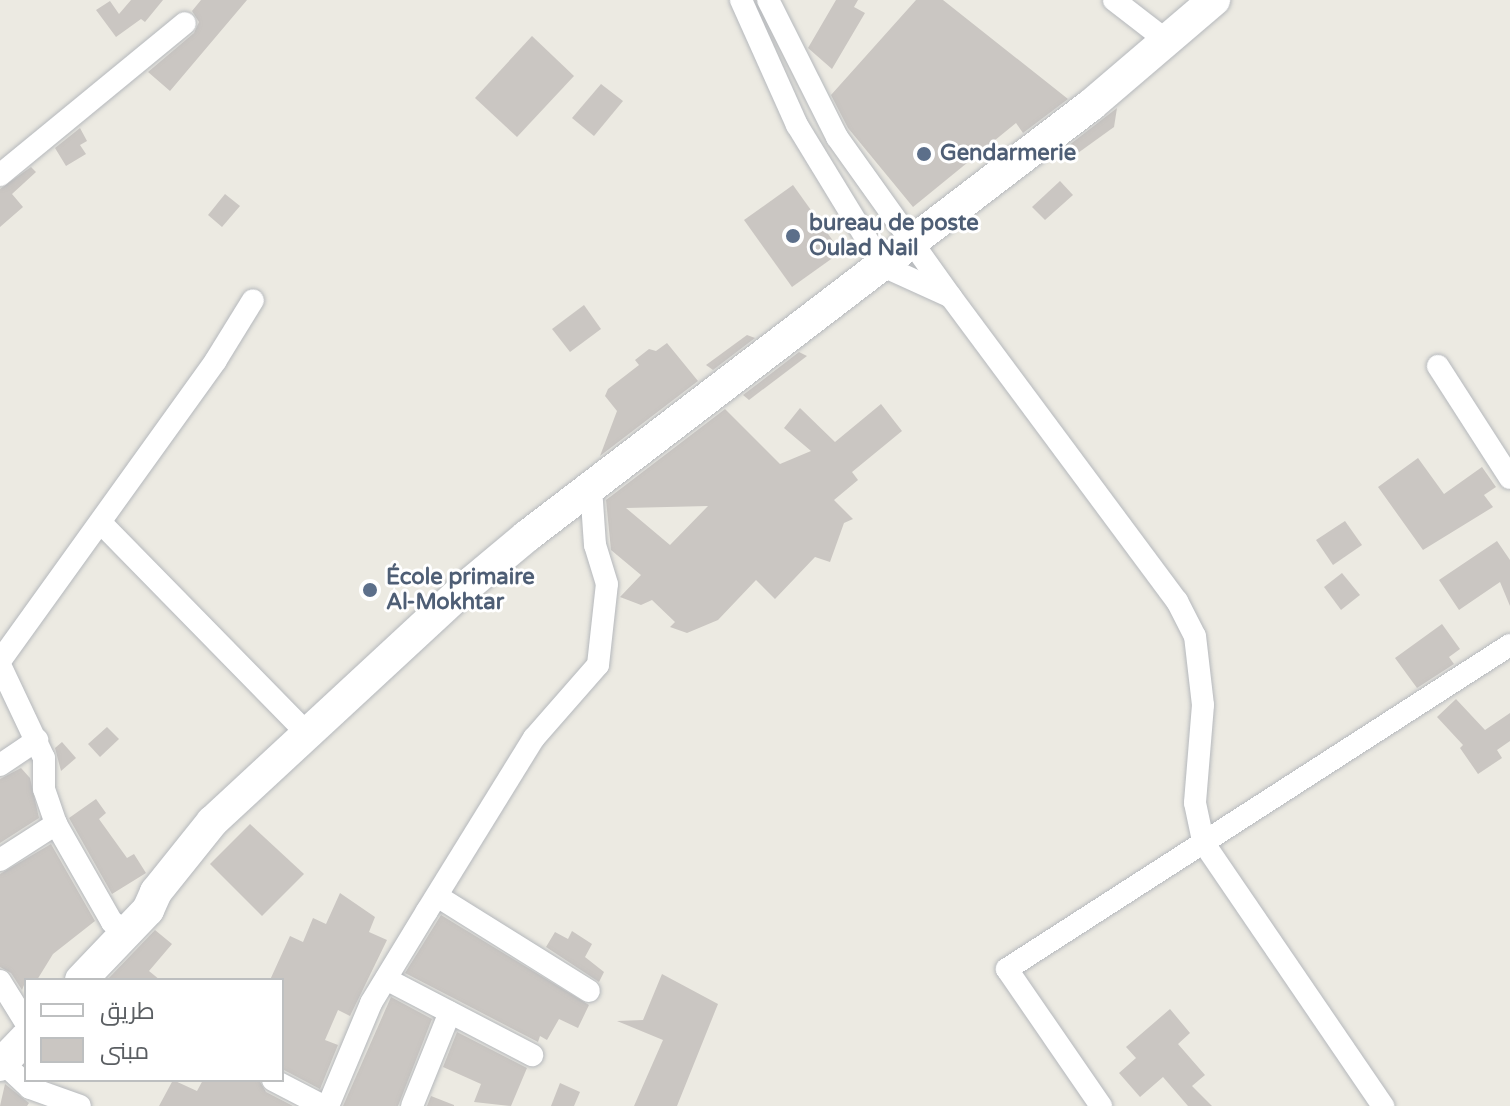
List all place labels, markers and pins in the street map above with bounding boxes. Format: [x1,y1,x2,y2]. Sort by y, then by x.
place label: Gendarmerie [940,141,1076,167]
marker: Gendarmerie [915,145,933,163]
place label: bureau de poste Oulad Nail [809,210,979,262]
marker: bureau de poste Oulad Nail [784,227,802,245]
place label: École primaire Al-Mokhtar [386,564,535,616]
marker: École primaire Al-Mokhtar [361,581,379,599]

